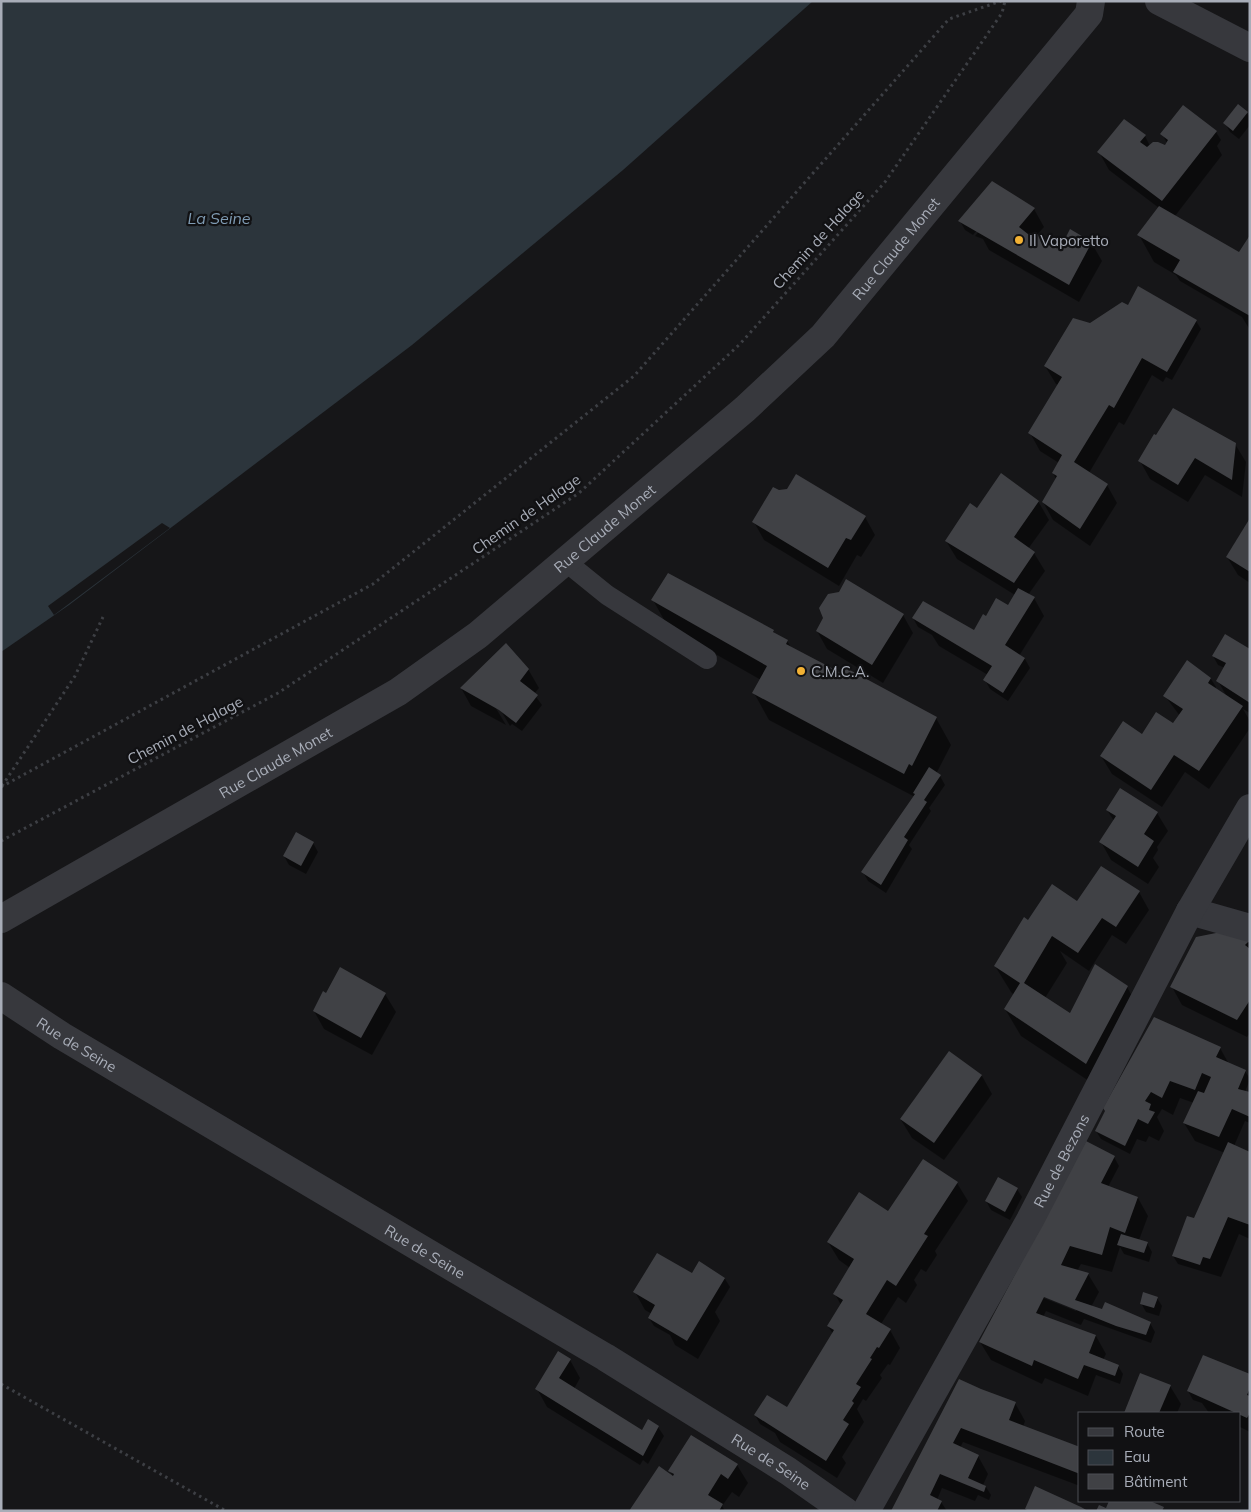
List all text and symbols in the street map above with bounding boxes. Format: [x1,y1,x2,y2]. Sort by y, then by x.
street label: Chemin de Halage [768,185,868,293]
street label: Rue Claude Monet [848,193,943,303]
water label: La Seine [187,208,251,228]
place label: Il Vaporetto [1029,231,1109,250]
marker: Il Vaporetto [1013,234,1025,246]
street label: Chemin de Halage [468,470,584,558]
street label: Rue Claude Monet [550,480,659,577]
place label: C.M.C.A. [811,662,869,681]
marker: C.M.C.A. [795,665,807,677]
street label: Chemin de Halage [124,692,246,768]
street label: Rue Claude Monet [215,722,335,802]
street label: Rue de Seine [33,1013,120,1076]
street label: Rue de Bezons [1029,1110,1093,1211]
street label: Rue de Seine [381,1220,469,1282]
legend [1078,1412,1241,1502]
text: Route [1124,1422,1165,1441]
street label: Rue de Seine [728,1429,815,1494]
text: Eau [1124,1447,1150,1466]
text: Bâtiment [1124,1472,1187,1491]

